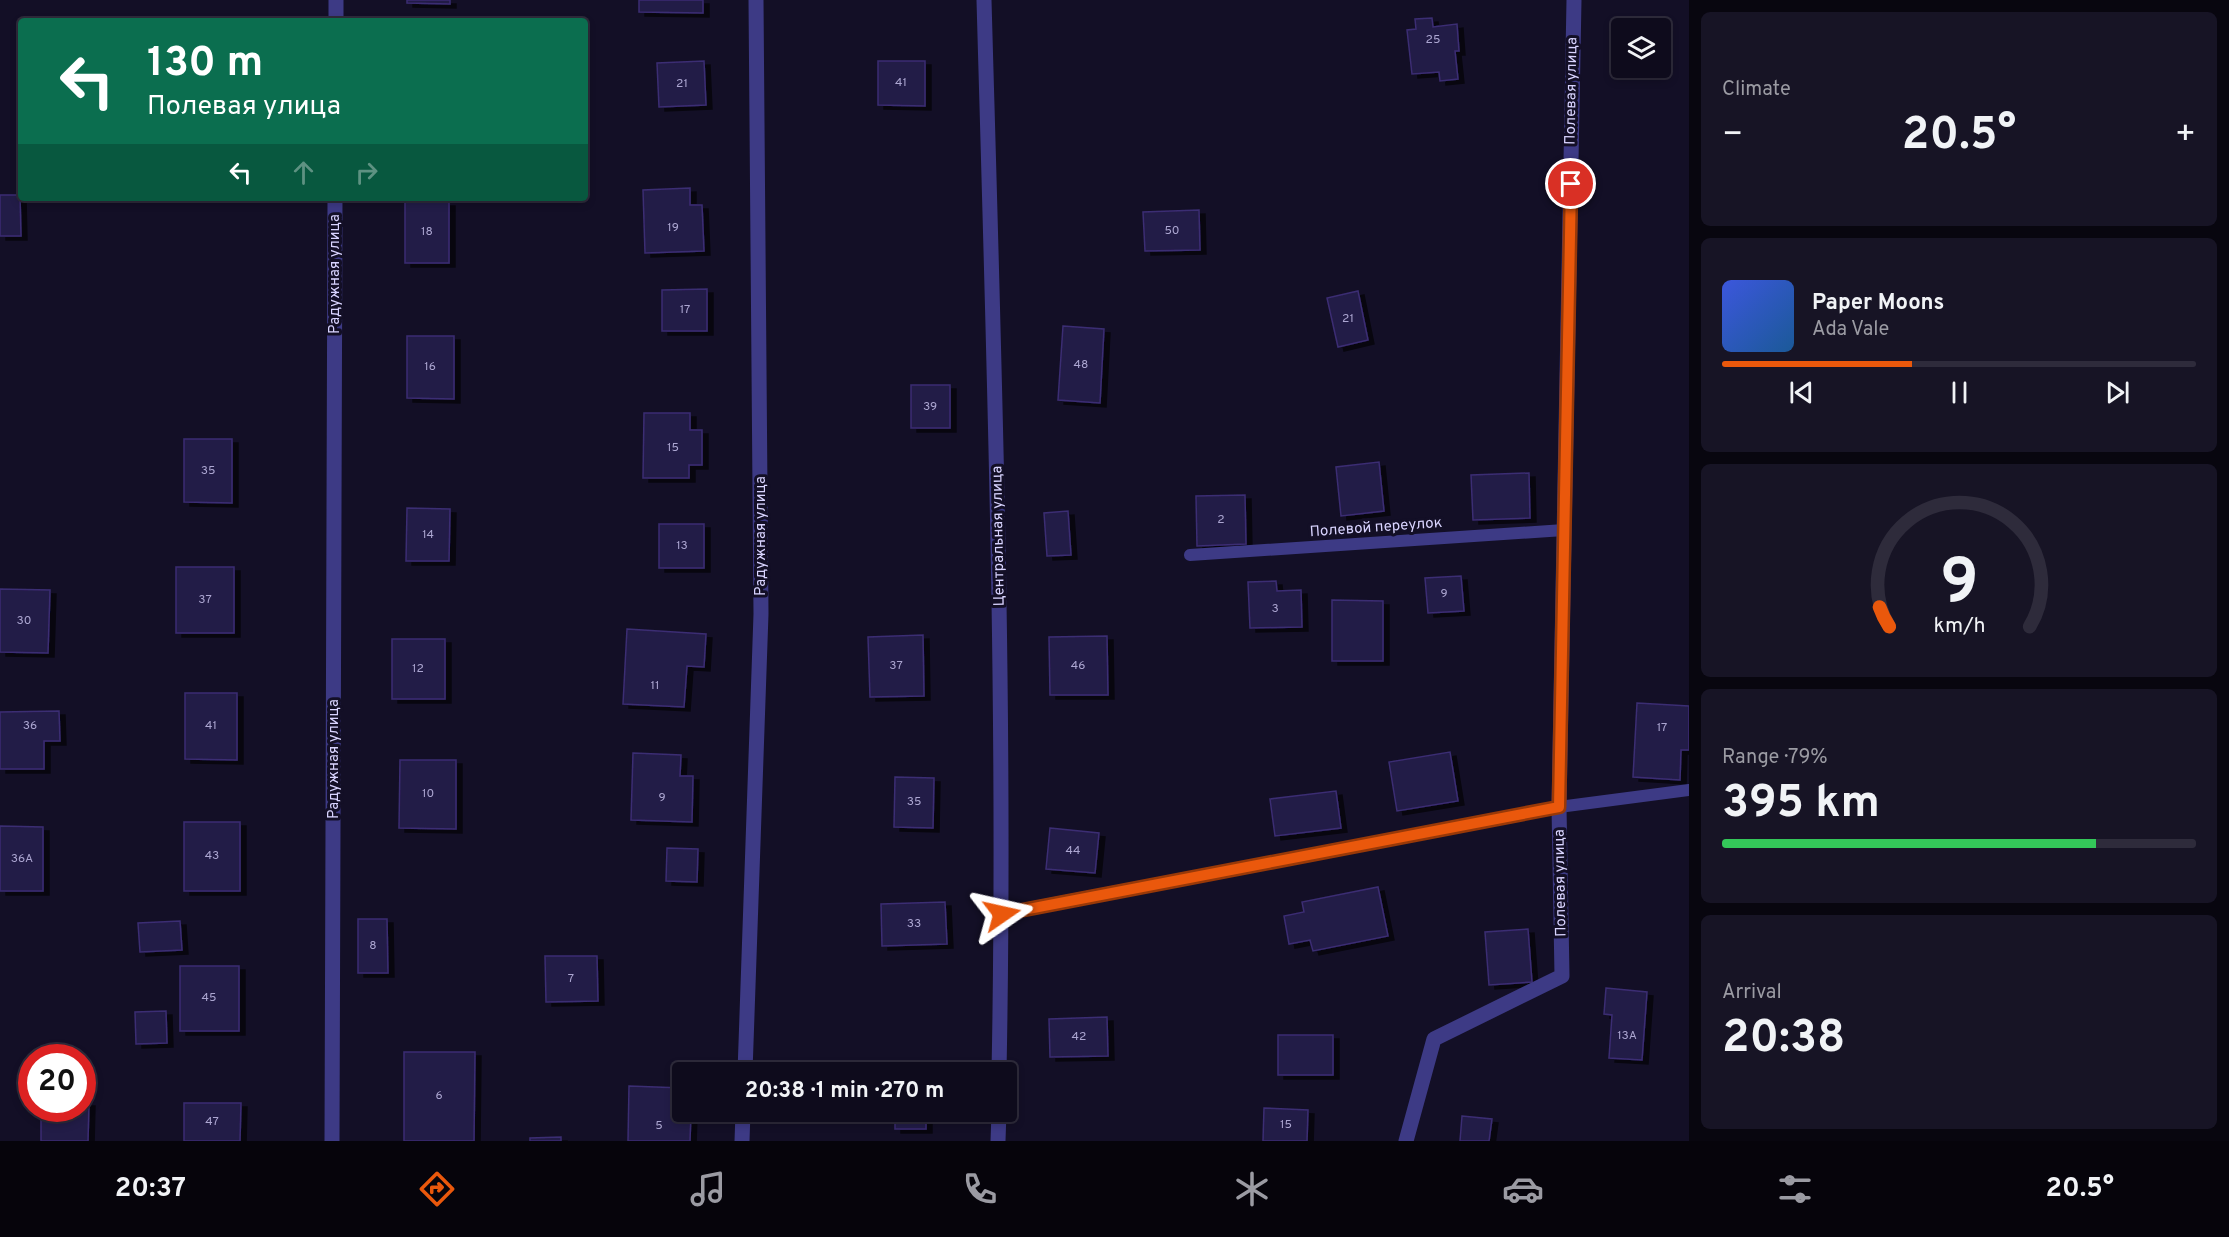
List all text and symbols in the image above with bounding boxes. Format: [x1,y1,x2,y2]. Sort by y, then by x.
map controls [1611,18,1671,78]
button: layers [1611,18,1671,78]
house number: 25 [1426,32,1440,48]
street label: Полевая улица [1562,37,1582,145]
text: 130 m [147,38,263,91]
icon: left [48,42,126,120]
house number: 41 [895,75,907,91]
house number: 21 [676,76,688,92]
text: Climate [1722,77,1791,103]
text: Полевая улица [147,90,341,124]
text: 20.5° [1902,108,2016,165]
text: − [1722,115,1743,157]
text: + [2175,115,2196,157]
icon: left [224,156,257,189]
icon: ahead [287,156,320,189]
icon: right [350,156,383,189]
pin [1545,158,1596,209]
icon: arrive [1554,167,1587,200]
street label: Радужная улица [326,214,345,334]
house number: 19 [667,220,679,236]
house number: 50 [1164,223,1180,239]
house number: 18 [421,224,433,240]
text: Paper Moons [1812,290,1944,317]
house number: 17 [680,302,690,318]
house number: 21 [1342,311,1354,327]
text: Ada Vale [1812,317,1889,343]
house number: 48 [1074,357,1088,373]
house number: 16 [424,359,436,375]
icon: previous [1785,376,1818,409]
icon: pause [1943,376,1976,409]
icon: next [2101,376,2134,409]
house number: 39 [923,399,937,415]
house number: 15 [667,440,679,456]
house number: 35 [201,463,215,479]
street label: Центральная улица [988,465,1010,607]
street label: Радужная улица [752,476,771,596]
house number: 2 [1217,512,1225,528]
street label: Полевой переулок [1309,514,1443,542]
house number: 14 [422,527,434,543]
house number: 13 [676,538,688,554]
text: 9 [1940,547,1978,626]
house number: 9 [1440,586,1448,602]
house number: 37 [198,592,212,608]
house number: 3 [1271,601,1279,617]
house number: 30 [17,613,31,629]
text: km/h [1933,614,1985,641]
house number: 37 [889,658,903,674]
house number: 46 [1071,658,1085,674]
house number: 12 [412,661,424,677]
house number: 11 [651,678,659,694]
street label: Радужная улица [325,699,344,819]
house number: 36 [23,718,37,734]
house number: 41 [205,718,217,734]
house number: 17 [1657,720,1667,736]
text: Range · 79% [1722,745,1828,771]
text: 395 km [1722,776,1880,833]
house number: 10 [422,786,434,802]
house number: 9 [658,790,666,806]
house number: 35 [907,794,921,810]
street label: Полевая улица [1551,829,1571,937]
house number: 44 [1066,843,1080,859]
house number: 43 [205,848,219,864]
house number: 36А [11,851,33,867]
position arrow [970,882,1034,946]
house number: 33 [907,916,921,932]
house number: 8 [369,938,377,954]
house number: 7 [568,971,574,987]
text: Arrival [1722,980,1782,1006]
house number: 45 [202,990,216,1006]
text: 20:38 [1722,1011,1845,1068]
house number: 13А [1617,1028,1637,1044]
house number: 42 [1072,1029,1086,1045]
speed limit sign: 20 [18,1044,96,1122]
text: 20:38 · 1 min · 270 m [745,1078,944,1105]
house number: 6 [435,1088,443,1104]
house number: 47 [205,1114,219,1130]
house number: 15 [1280,1117,1292,1133]
house number: 5 [655,1118,663,1134]
icon: directions [416,1168,458,1210]
icon: music [687,1168,729,1210]
icon: phone [959,1168,1001,1210]
icon: climate [1231,1168,1273,1210]
icon: car [1502,1168,1544,1210]
icon: filters [1774,1168,1816,1210]
text: 20:37 [115,1172,186,1206]
text: 20.5° [2046,1172,2114,1206]

